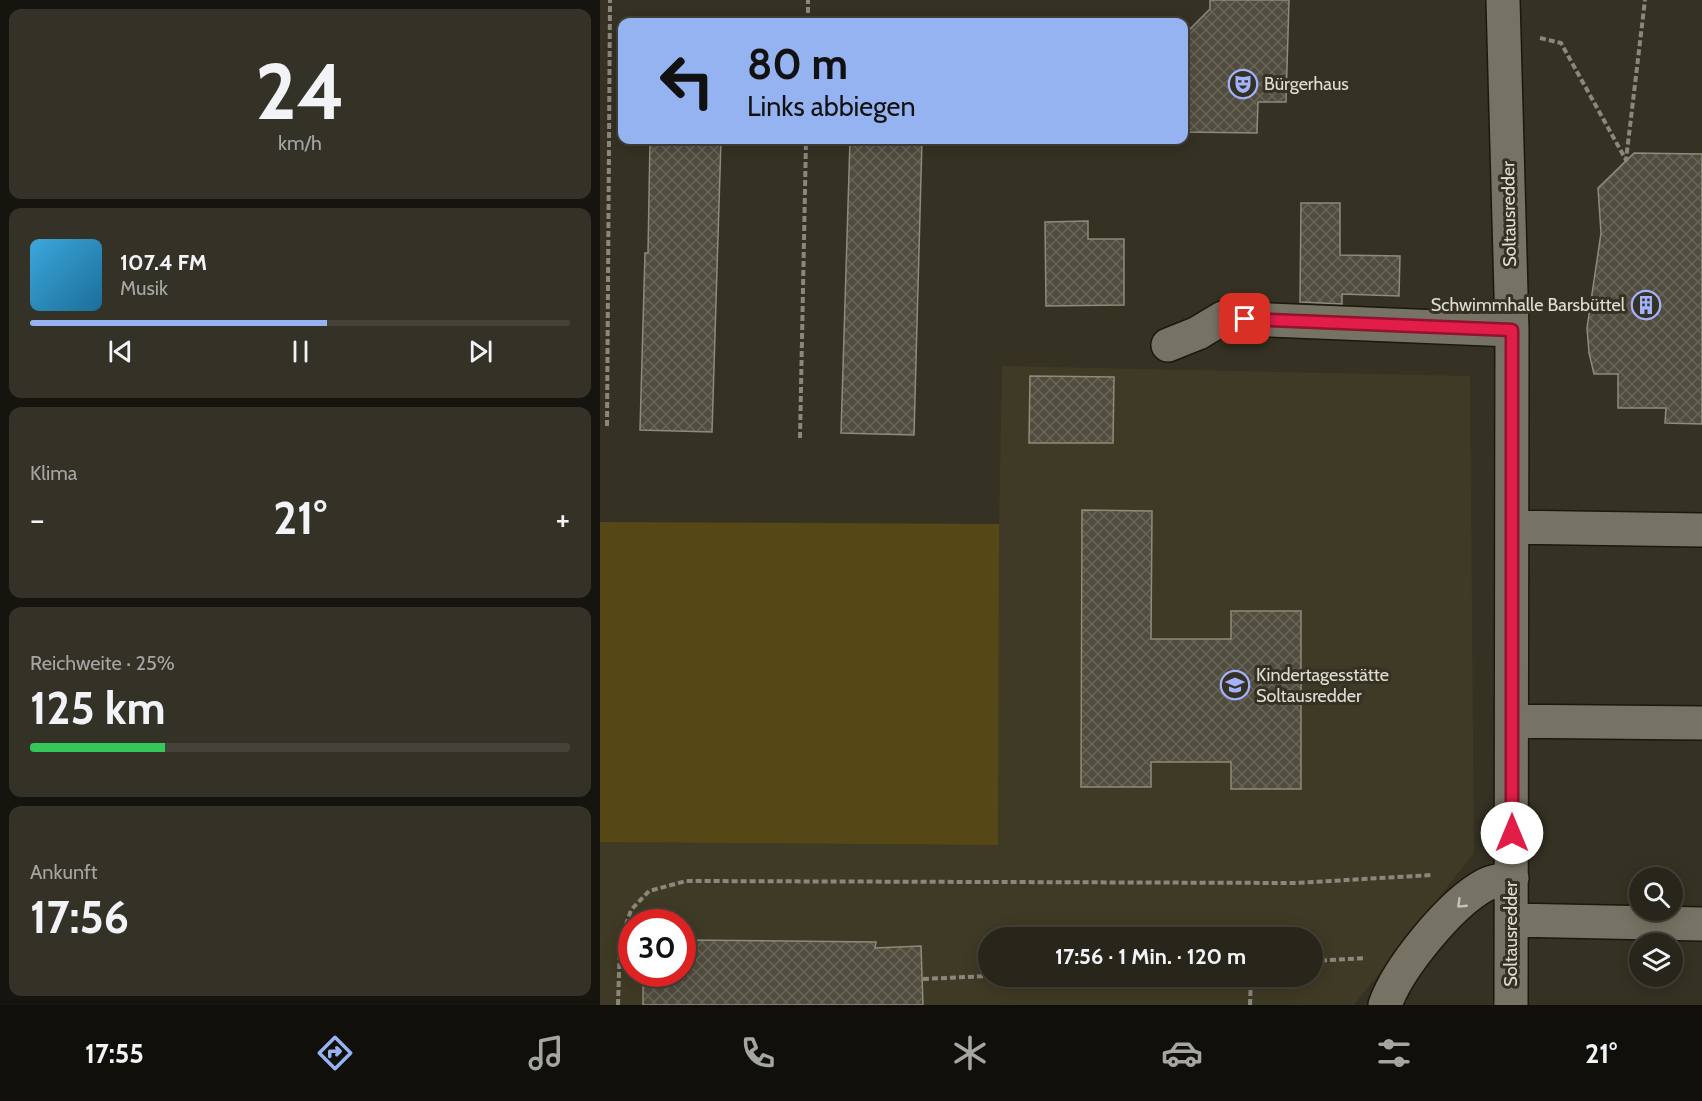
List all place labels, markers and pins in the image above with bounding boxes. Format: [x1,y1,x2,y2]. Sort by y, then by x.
theatre icon: Bürgerhaus [1227,68,1259,100]
place label: Bürgerhaus [1264,73,1349,95]
building icon: Schwimmhalle Barsbüttel [1630,289,1662,321]
pin [1219,293,1270,344]
place label: Schwimmhalle Barsbüttel [1431,294,1626,316]
place label: Kindertagesstätte Soltausredder [1256,664,1389,707]
school or university icon: Kindertagesstätte Soltausredder [1219,669,1251,701]

